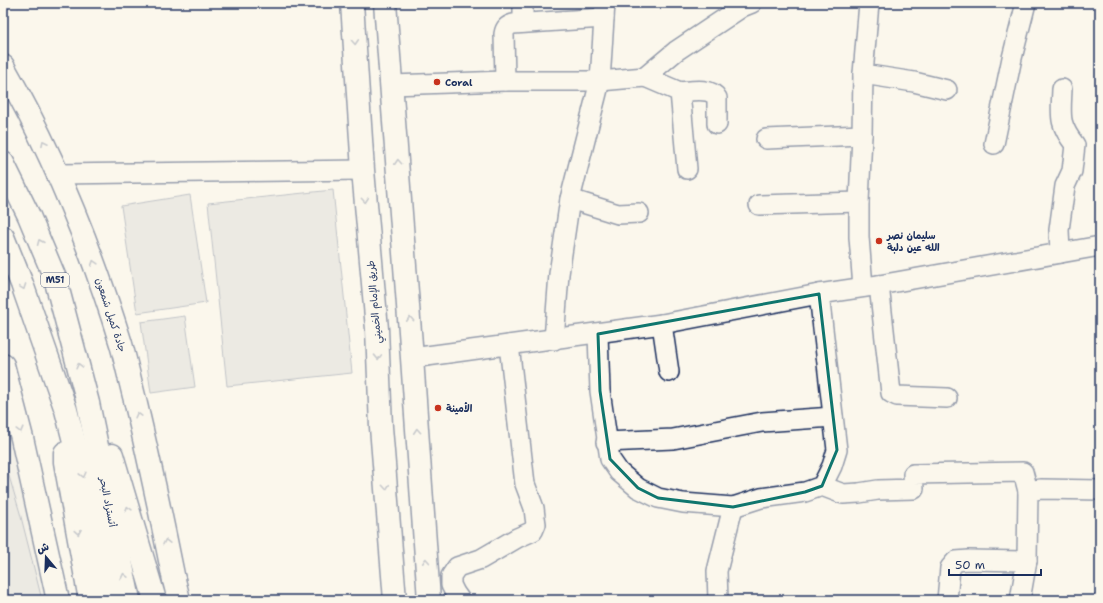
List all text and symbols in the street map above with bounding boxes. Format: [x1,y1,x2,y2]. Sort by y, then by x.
one-way arrow [350,39,359,45]
place label: Coral [445,76,473,89]
marker: Coral [432,77,442,87]
one-way arrow [41,140,49,148]
one-way arrow [393,159,402,165]
one-way arrow [361,197,370,203]
place label: سليمان نصر الله عين دلبة [886,229,940,254]
marker: سليمان نصر الله عين دلبة [874,236,884,246]
one-way arrow [36,238,44,245]
one-way arrow [90,260,99,267]
street label: طريق الإمام الخميني [364,260,387,344]
road number: M51 [41,273,69,287]
street label: جادة كميل شمعون [92,276,129,354]
one-way arrow [18,283,26,290]
one-way arrow [405,316,414,322]
one-way arrow [374,354,382,360]
one-way arrow [75,362,83,369]
place label: الأمينة [446,402,473,415]
marker: الأمينة [433,403,443,413]
one-way arrow [135,412,143,418]
one-way arrow [15,426,24,433]
one-way arrow [413,428,422,434]
one-way arrow [78,472,86,478]
street label: أتستراد البحر [97,475,119,529]
one-way arrow [381,484,390,490]
one-way arrow [124,506,133,513]
one-way arrow [73,529,81,535]
north arrow [26,537,66,577]
text: ش [35,539,51,557]
one-way arrow [163,539,171,545]
scale bar [949,551,1041,577]
text: 50 m [955,557,985,573]
one-way arrow [422,558,430,564]
one-way arrow [120,573,128,580]

